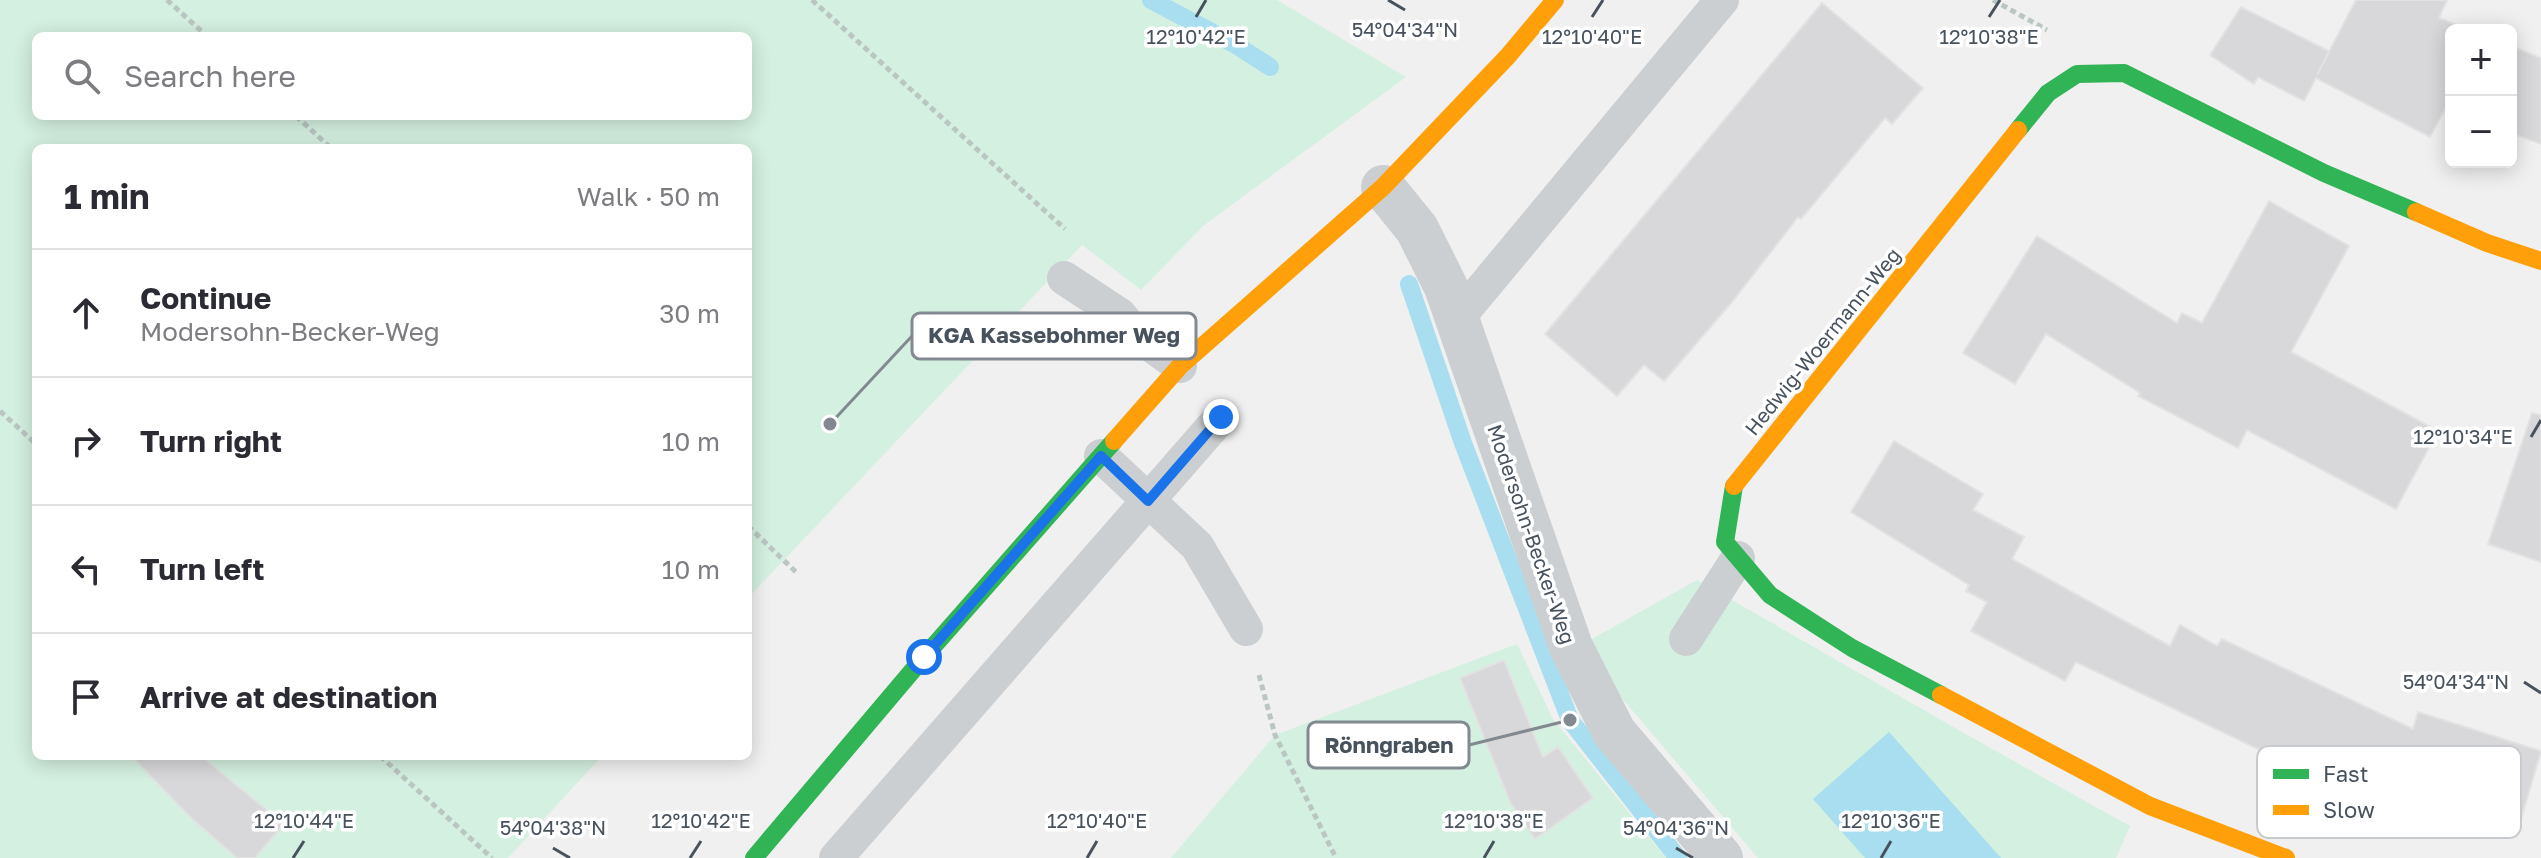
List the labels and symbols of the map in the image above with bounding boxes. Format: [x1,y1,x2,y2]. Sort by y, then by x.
text: 54°04'34"N [1352,17,1458,41]
text: 12°10'42"E [1146,24,1246,48]
text: 12°10'40"E [1542,24,1642,48]
text: 12°10'38"E [1939,24,2039,48]
street label: Hedwig-Woermann-Weg [1739,243,1905,439]
callout: KGA Kassebohmer Weg [912,313,1196,359]
text: KGA Kassebohmer Weg [928,321,1180,348]
route end [1203,399,1239,435]
street label: Modersohn-Becker-Weg [1483,421,1581,647]
text: 12°10'34"E [2413,424,2513,448]
route start [906,639,942,675]
text: 54°04'34"N [2403,669,2509,693]
callout: Rönngraben [1308,722,1469,768]
text: Rönngraben [1324,731,1454,758]
legend [2257,746,2521,838]
text: Fast [2323,760,2369,787]
text: Slow [2323,796,2375,823]
text: 12°10'44"E [254,808,354,832]
text: 12°10'42"E [651,808,751,832]
text: 12°10'40"E [1047,808,1147,832]
text: 12°10'38"E [1444,808,1544,832]
text: 12°10'36"E [1841,808,1941,832]
text: 54°04'38"N [500,815,606,839]
text: 54°04'36"N [1623,815,1729,839]

